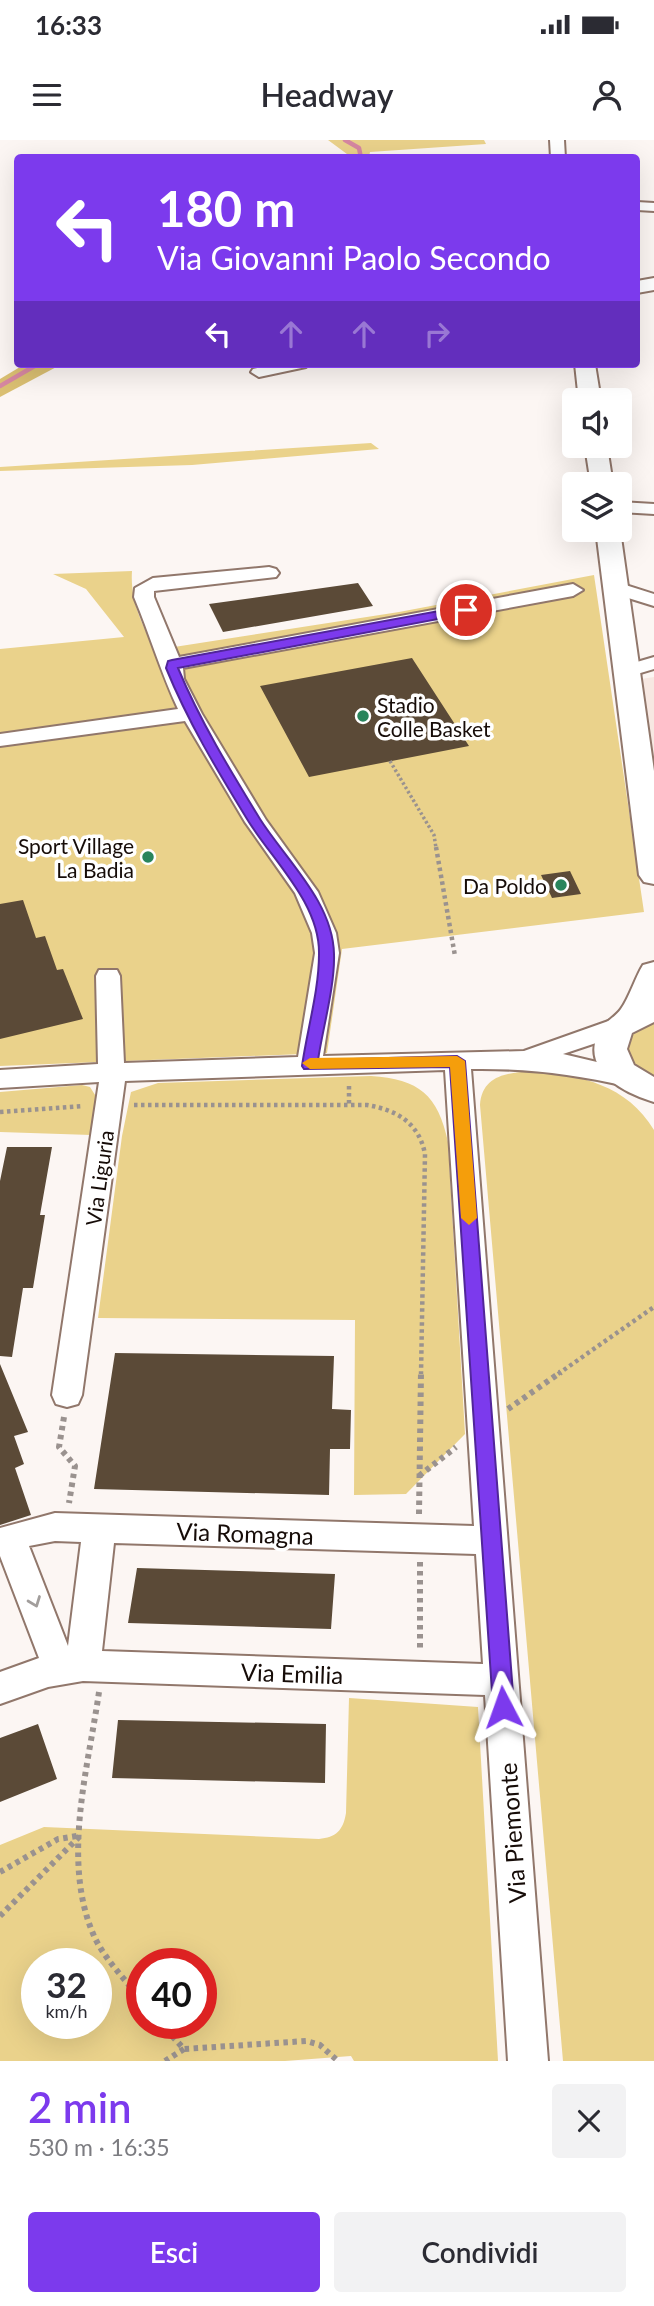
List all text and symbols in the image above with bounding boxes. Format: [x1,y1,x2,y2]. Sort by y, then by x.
text: 16:33 [35,9,102,41]
text: Headway [261,75,393,114]
icon: menu [28,76,66,114]
icon: person [588,76,626,114]
text: 180 m [157,179,295,237]
icon: left [42,182,133,273]
text: Via Giovanni Paolo Secondo [157,238,551,277]
icon: left [199,315,237,353]
icon: ahead [272,315,310,353]
icon: ahead [345,315,383,353]
icon: right [418,315,456,353]
map controls [562,388,632,542]
button: sound [562,388,632,458]
button: layers [562,472,632,542]
pin [436,580,496,640]
icon: arrive [447,591,485,629]
place label: Stadio Colle Basket [377,692,491,741]
marker: Stadio Colle Basket [355,708,371,724]
place label: Sport Village La Badia [18,833,134,882]
marker: Sport Village La Badia [140,849,156,865]
place label: Da Poldo [463,873,547,898]
marker: Da Poldo [553,877,569,893]
street label: Via Liguria [80,1128,118,1228]
street label: Via Romagna [176,1516,314,1550]
one-way arrow [26,1596,40,1608]
street label: Via Emilia [240,1657,344,1689]
position arrow [466,1670,540,1744]
street label: Via Piemonte [493,1762,531,1904]
speed limit sign: 40 [126,1948,217,2039]
text: 32 [46,1963,87,2005]
text: km/h [45,2000,88,2022]
text: 2 min [28,2082,132,2132]
button: close [552,2084,626,2158]
text: 530 m · 16:35 [28,2133,170,2161]
button: Esci [28,2212,320,2292]
button: Condividi [334,2212,626,2292]

